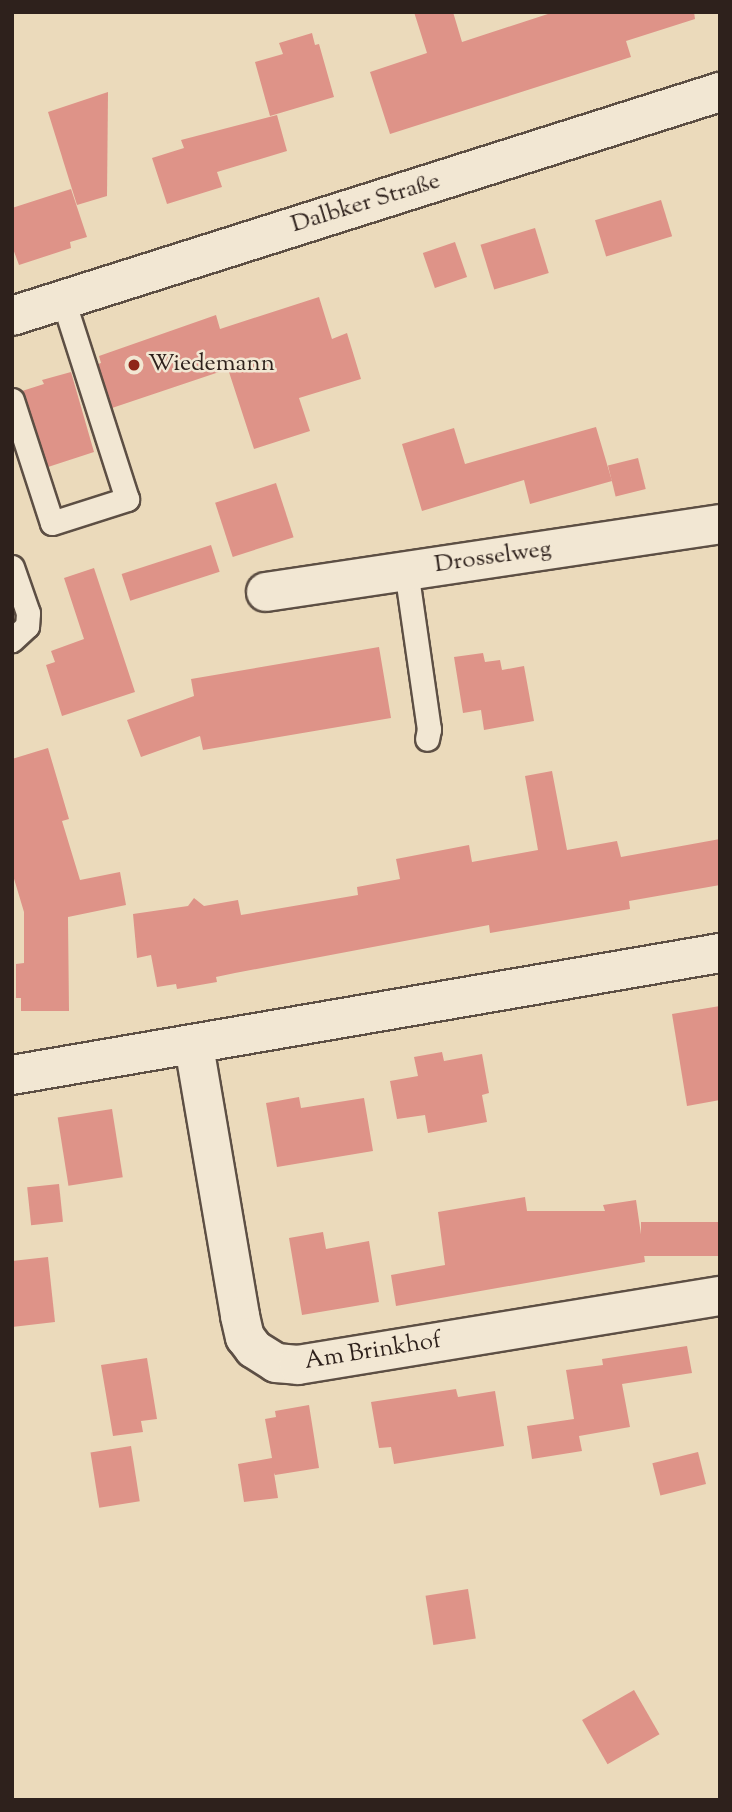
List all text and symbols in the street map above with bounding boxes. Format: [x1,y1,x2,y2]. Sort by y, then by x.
street label: Dalbker Straße [288,168,444,240]
place label: Wiedemann [148,351,275,379]
marker: Wiedemann [126,357,142,373]
street label: Drosselweg [433,536,553,580]
street label: Am Brinkhof [303,1327,443,1377]

